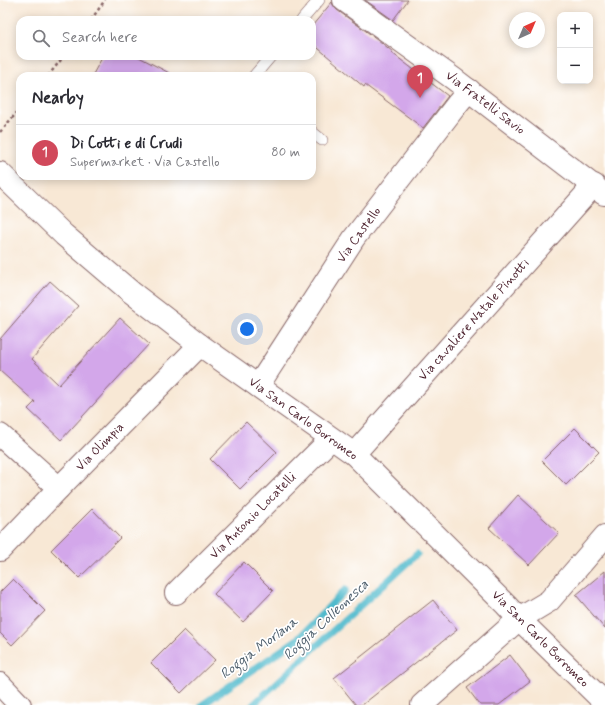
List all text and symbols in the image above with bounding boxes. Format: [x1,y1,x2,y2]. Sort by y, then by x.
north arrow [509,12,545,48]
map controls [557,12,593,84]
button: + [557,12,593,48]
search box [16,16,316,60]
icon: search [30,27,52,49]
text: Search here [62,28,138,48]
button: − [557,48,593,84]
pin: 1 [407,65,433,98]
street label: Via Fratelli Savio [442,67,528,139]
text: Nearby [32,87,84,109]
text: Di Cotti e di Crudi [70,134,183,154]
text: 1 [42,144,48,161]
text: 80 m [271,144,300,161]
text: Supermarket · Via Castello [70,154,220,171]
street label: Via Castello [333,204,385,266]
street label: Via cavaliere Natale Pinotti [415,255,533,385]
your location [237,319,257,339]
street label: Via San Carlo Borromeo [245,374,361,464]
street label: Via Olimpia [72,419,128,475]
street label: Via Antonio Locatelli [206,469,300,563]
water label: Roggia Colleonesca [280,576,374,666]
street label: Via San Carlo Borromeo [488,587,592,691]
water label: Roggia Morlana [217,613,303,685]

